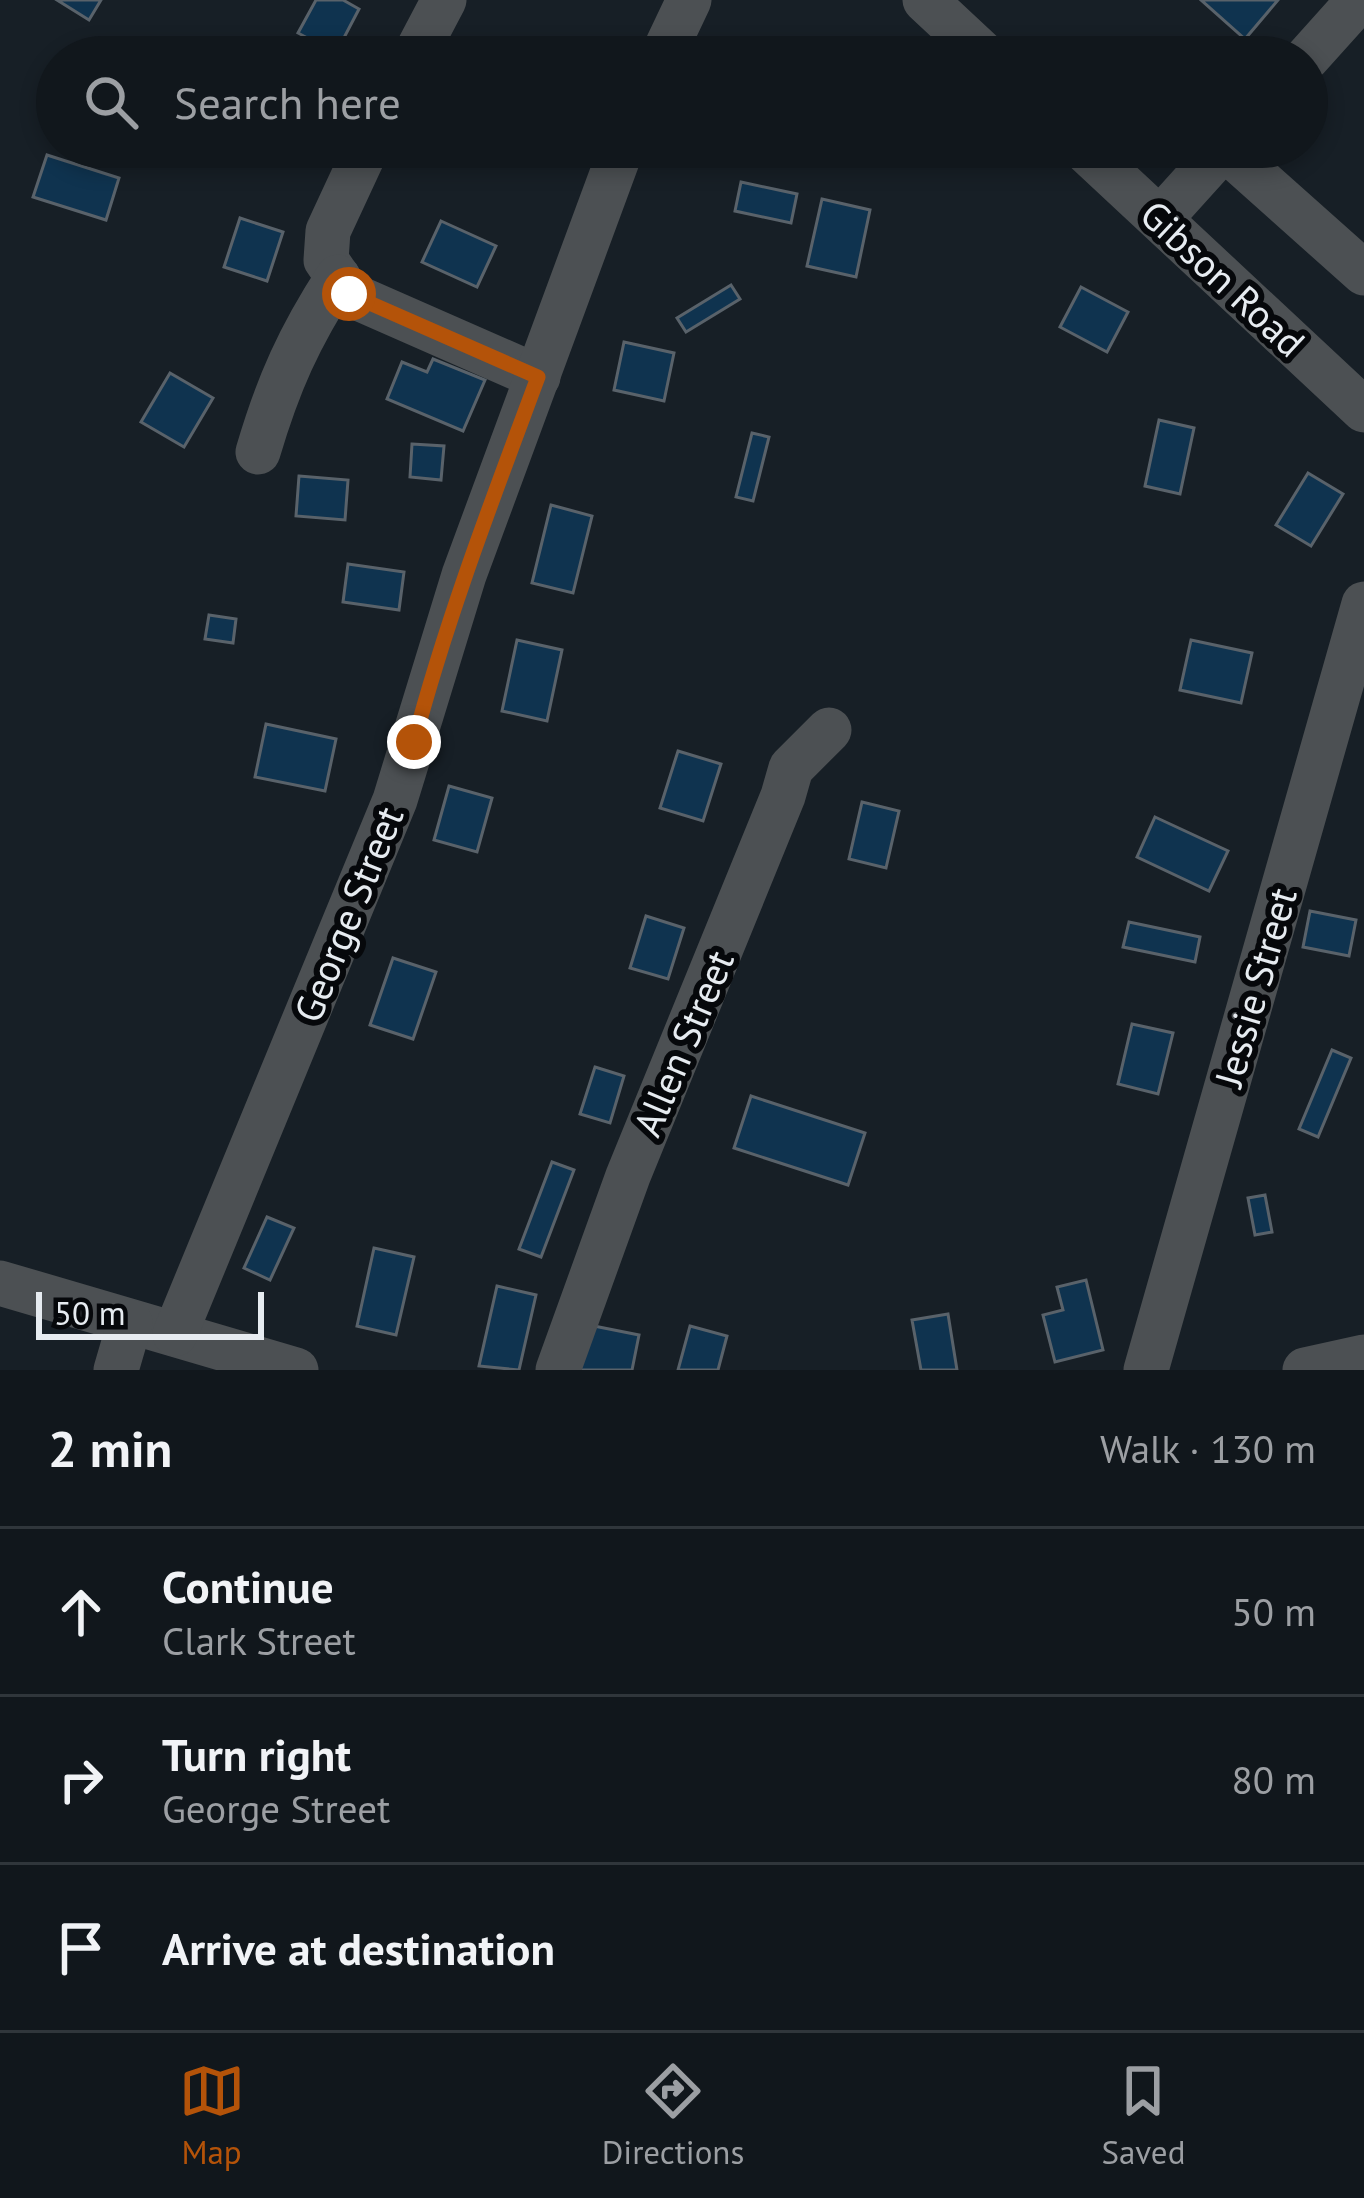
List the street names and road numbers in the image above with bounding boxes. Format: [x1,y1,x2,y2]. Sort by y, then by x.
street label: Gibson Road [1130,189,1316,367]
street label: George Street [282,799,414,1029]
street label: Jessie Street [1202,882,1308,1094]
street label: Allen Street [621,942,745,1144]

